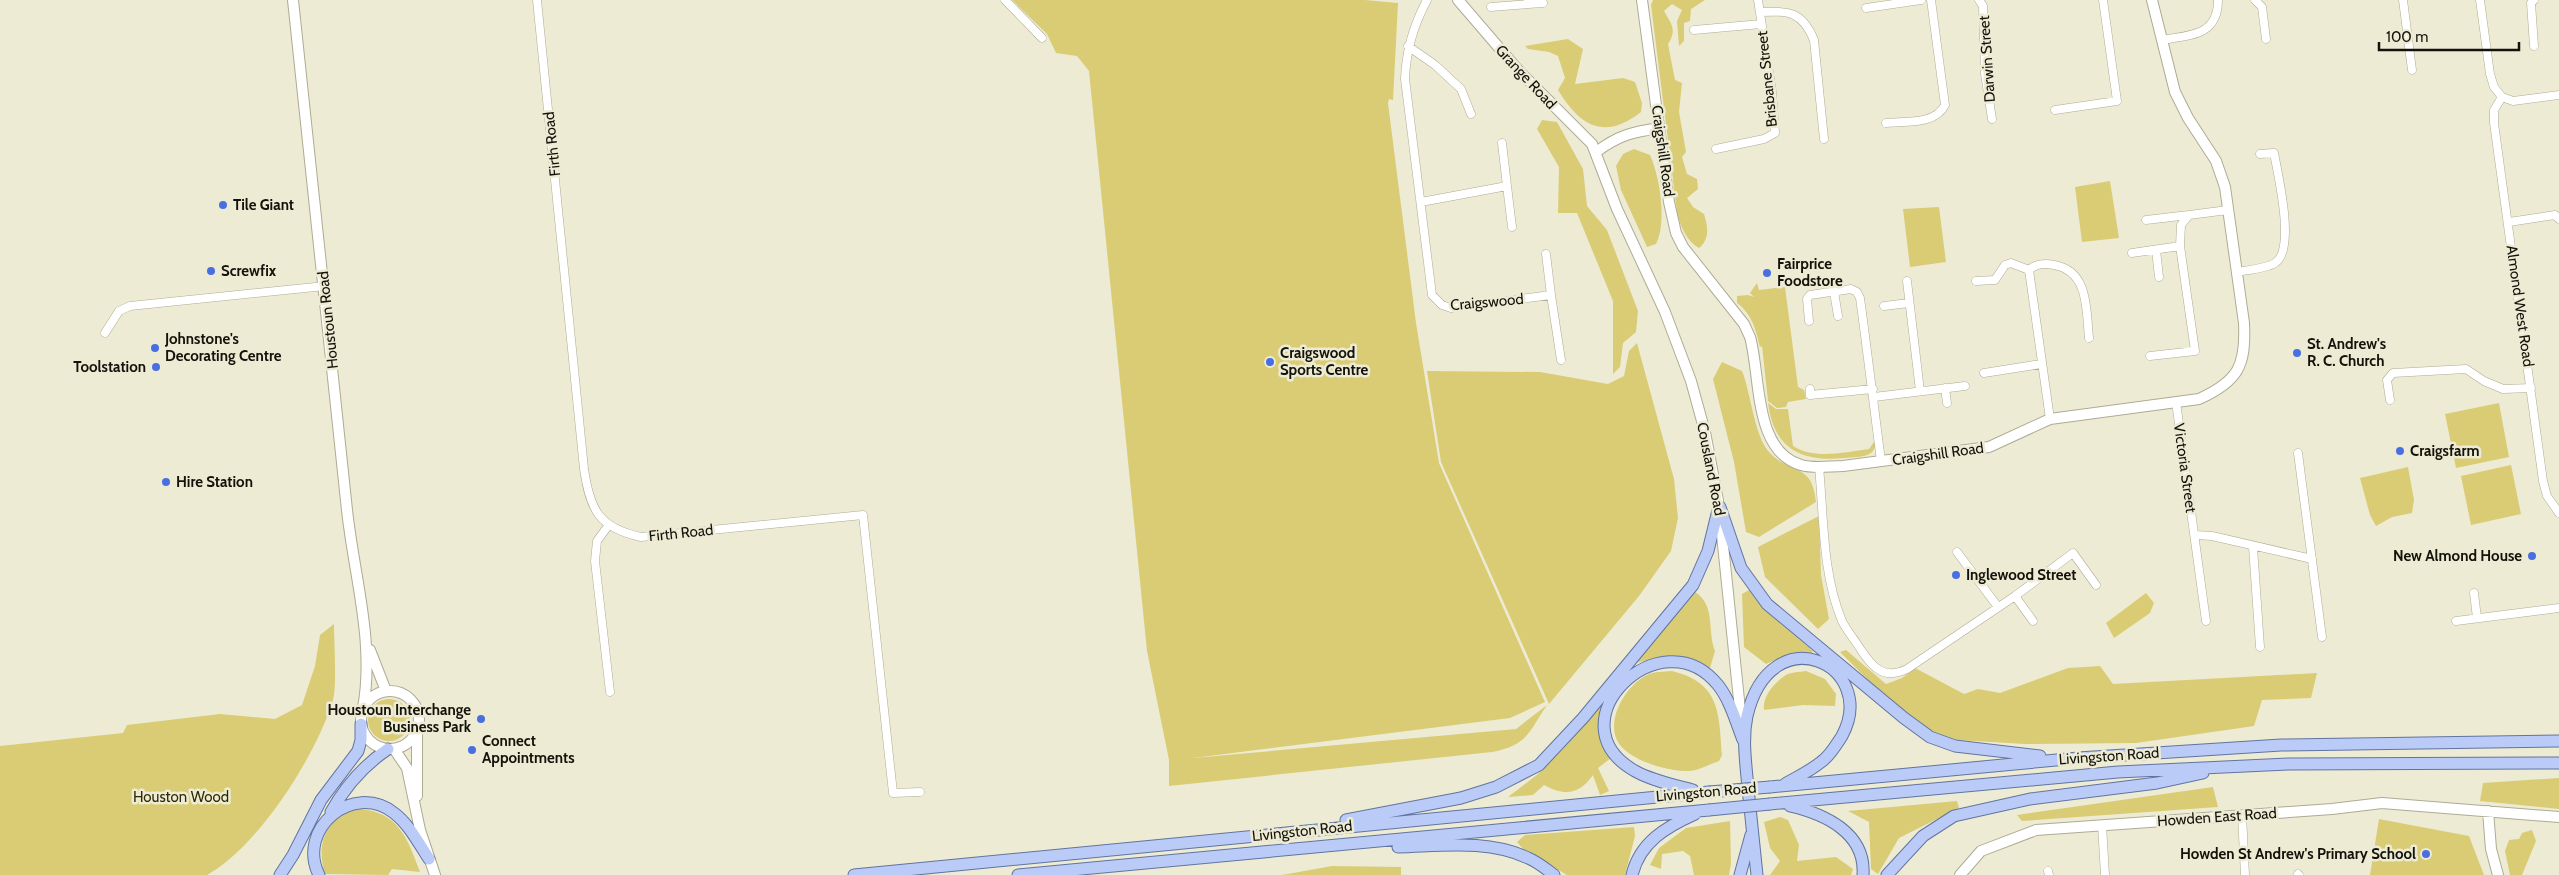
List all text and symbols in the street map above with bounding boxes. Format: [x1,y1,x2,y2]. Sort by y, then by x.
street label: Darwin Street [1975,15,1999,103]
scale bar [2379,20,2519,52]
text: 100 m [2386,28,2428,46]
street label: Brisbane Street [1753,30,1781,128]
street label: Grange Road [1492,41,1560,113]
street label: Craigshill Road [1648,104,1678,198]
street label: Firth Road [540,111,564,177]
place label: Tile Giant [233,196,294,214]
marker: Tile Giant [217,199,229,211]
street label: Almond West Road [2503,244,2537,368]
place label: Fairprice Foodstore [1777,255,1843,290]
place label: Screwfix [221,262,277,280]
marker: Screwfix [205,265,217,277]
marker: Fairprice Foodstore [1761,267,1773,279]
street label: Houstoun Road [314,270,342,370]
street label: Craigswood [1450,290,1524,314]
place label: Johnstone's Decorating Centre [164,330,282,365]
place label: St. Andrew's R. C. Church [2307,335,2386,370]
marker: Johnstone's Decorating Centre [149,342,161,354]
place label: Craigswood Sports Centre [1280,344,1368,379]
marker: St. Andrew's R. C. Church [2291,347,2303,359]
marker: Craigswood Sports Centre [1264,356,1276,368]
place label: Toolstation [73,358,146,376]
marker: Toolstation [150,361,162,373]
street label: Cousland Road [1693,421,1729,517]
street label: Victoria Street [2170,422,2200,514]
street label: Craigshill Road [1891,439,1985,469]
place label: Craigsfarm [2410,442,2479,460]
marker: Craigsfarm [2394,445,2406,457]
place label: Hire Station [176,473,253,491]
marker: Hire Station [160,476,172,488]
street label: Firth Road [648,521,714,545]
place label: New Almond House [2393,547,2522,565]
marker: New Almond House [2526,550,2538,562]
place label: Inglewood Street [1966,566,2076,584]
marker: Inglewood Street [1950,569,1962,581]
place label: Houstoun Interchange Business Park [327,701,472,736]
marker: Houstoun Interchange Business Park [475,713,487,725]
place label: Connect Appointments [482,732,575,767]
marker: Connect Appointments [466,744,478,756]
street label: Livingston Road [2058,744,2160,768]
street label: Livingston Road [1655,779,1757,805]
park label: Houston Wood [133,788,229,806]
street label: Howden East Road [2157,804,2277,830]
street label: Livingston Road [1251,817,1353,845]
place label: Howden St Andrew's Primary School [2180,845,2416,863]
marker: Howden St Andrew's Primary School [2420,848,2432,860]

